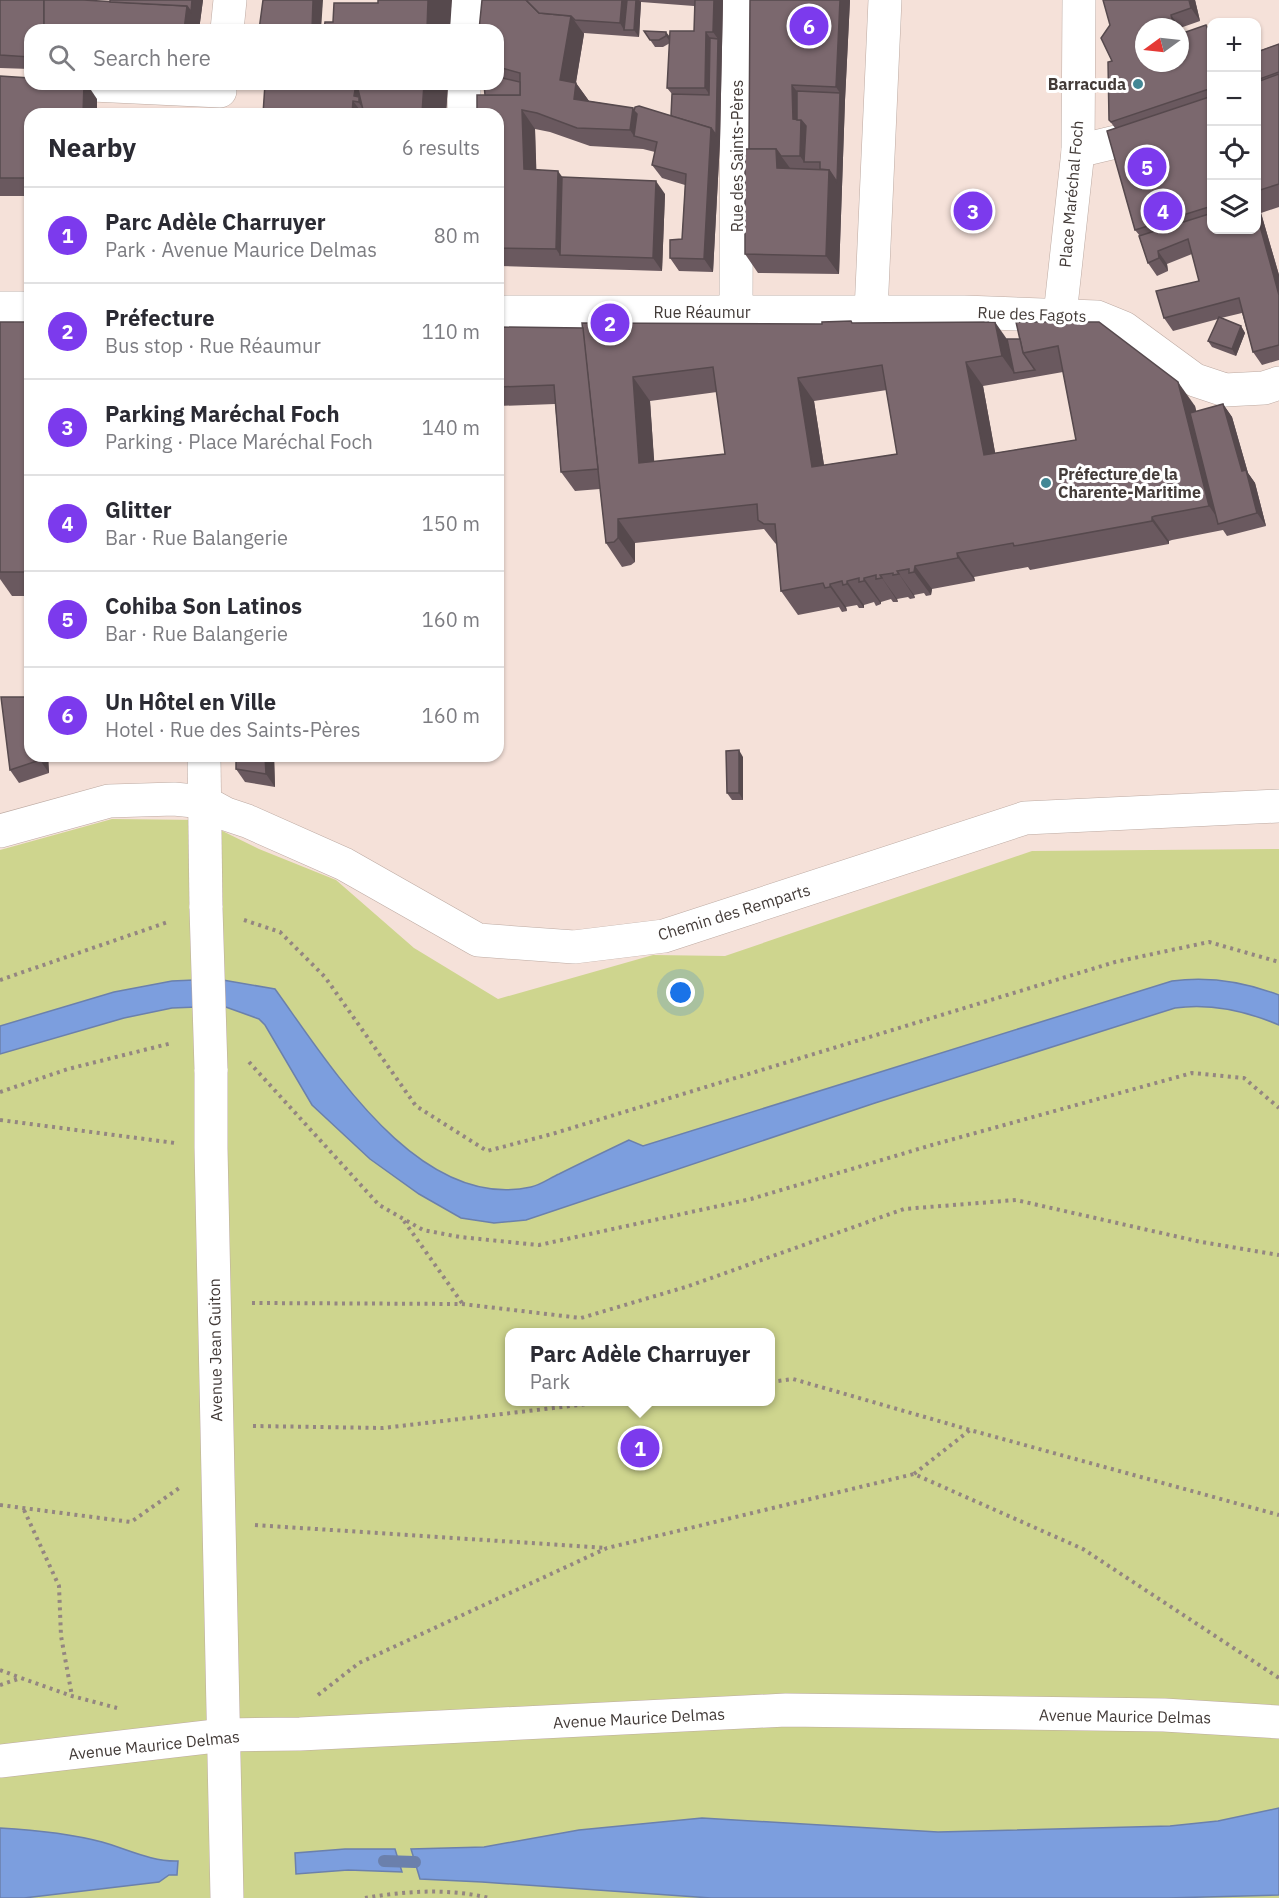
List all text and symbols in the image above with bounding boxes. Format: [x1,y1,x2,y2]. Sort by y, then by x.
pin: 6 [790,3,828,48]
north arrow [1135,18,1189,72]
map controls [1207,18,1261,234]
button: + [1207,18,1261,72]
search box [24,24,504,90]
icon: search [45,41,78,74]
text: Search here [93,43,211,72]
button: − [1207,72,1261,126]
place label: Barracuda [1048,74,1126,94]
marker: Barracuda [1131,77,1145,91]
street label: Rue des Saints-Pères [727,80,747,232]
street label: Place Maréchal Foch [1055,120,1087,268]
button: locate [1207,126,1261,180]
text: Nearby [48,130,136,164]
text: 6 results [402,134,480,161]
pin: 5 [1128,144,1166,190]
button: layers [1207,180,1261,234]
pin: 3 [954,188,992,234]
pin: 4 [1144,188,1182,234]
text: Parc Adèle Charruyer [105,207,326,236]
text: 1 [62,222,74,249]
text: 80 m [434,222,480,249]
text: Park · Avenue Maurice Delmas [105,236,377,263]
pin: 2 [590,300,630,346]
street label: Rue Réaumur [653,302,751,322]
street label: Rue des Fagots [977,302,1087,326]
text: Préfecture [105,303,215,332]
text: 2 [62,318,74,345]
text: 110 m [422,318,480,345]
text: Bus stop · Rue Réaumur [105,332,321,359]
text: Parking Maréchal Foch [105,399,340,428]
text: 3 [62,414,74,441]
text: 140 m [422,414,480,441]
text: Parking · Place Maréchal Foch [105,428,373,455]
place label: Préfecture de la Charente-Maritime [1058,464,1201,502]
marker: Préfecture de la Charente-Maritime [1039,476,1053,490]
text: Glitter [105,495,172,524]
text: 4 [62,510,74,537]
text: 150 m [422,510,480,537]
text: Bar · Rue Balangerie [105,524,288,551]
text: Cohiba Son Latinos [105,591,302,620]
text: 5 [62,606,74,633]
text: 160 m [422,606,480,633]
text: Bar · Rue Balangerie [105,620,288,647]
text: Un Hôtel en Ville [105,687,276,716]
text: 6 [62,702,74,729]
text: 160 m [422,702,480,729]
text: Hotel · Rue des Saints-Pères [105,716,360,743]
street label: Chemin des Remparts [655,879,813,945]
your location [666,978,695,1007]
street label: Avenue Jean Guiton [204,1278,226,1422]
popup [505,1328,775,1406]
text: Parc Adèle Charruyer [530,1339,750,1368]
text: Park [530,1368,570,1395]
pin: 1 [620,1426,660,1470]
street label: Avenue Maurice Delmas [552,1704,726,1732]
street label: Avenue Maurice Delmas [1039,1704,1211,1728]
street label: Avenue Maurice Delmas [67,1726,241,1764]

